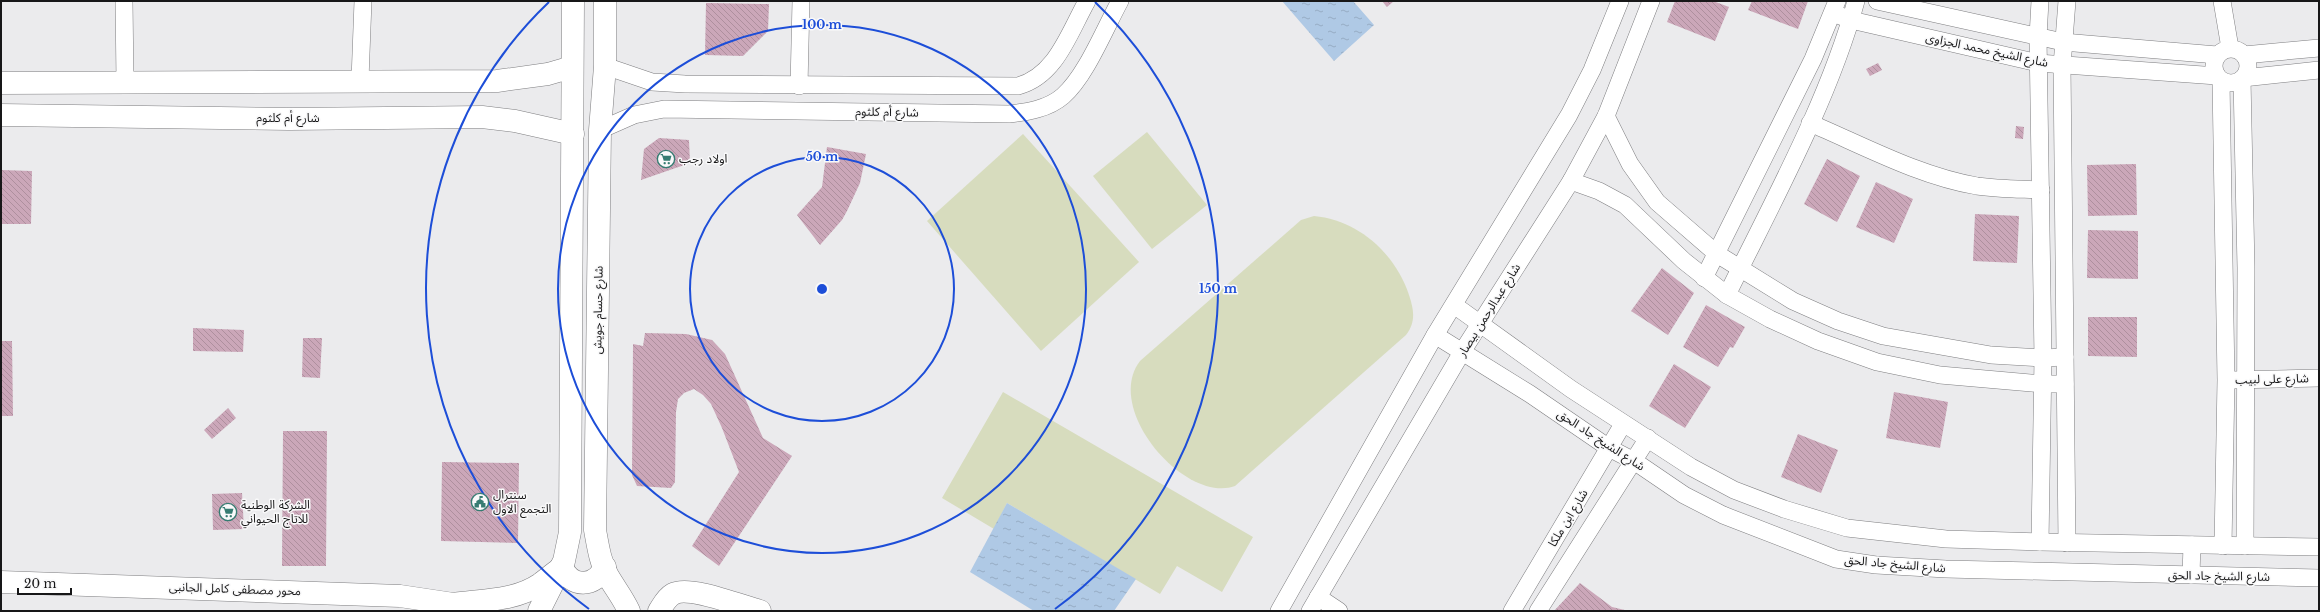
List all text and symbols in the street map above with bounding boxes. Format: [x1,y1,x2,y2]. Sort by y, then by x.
text: 100 m [802,17,843,32]
street label: شارع الشيخ محمد الجزاوى [1924,29,2050,72]
street label: شارع أم كلثوم [855,103,919,122]
street label: شارع أم كلثوم [256,110,320,127]
supermarket icon: اولاد رجب [656,149,676,169]
text: 50 m [806,149,839,164]
place label: اولاد رجب [679,151,728,166]
street label: شارع عبدالرحمن بيصار [1453,260,1525,361]
street label: شارع حسام جويش [589,266,608,354]
text: 150 m [1199,281,1238,296]
centre of rings [815,282,829,296]
street label: شارع على لبيب [2235,370,2309,389]
street label: شارع الشيخ جاد الحق [1553,406,1648,475]
street label: شارع ابن ملكا [1545,486,1592,550]
place label: سنترال التجمع الاول [493,487,552,518]
public building icon: سنترال التجمع الاول [470,492,490,512]
place label: الشركة الوطنية للاتاج الحيواني [241,497,310,529]
supermarket icon: الشركة الوطنية للاتاج الحيواني [218,502,238,522]
street label: شارع الشيخ جاد الحق [1844,552,1946,577]
street label: شارع الشيخ جاد الحق [2168,567,2270,586]
scale bar [18,570,71,596]
text: 20 m [24,576,56,591]
street label: محور مصطفى كامل الجانبى [169,579,301,598]

